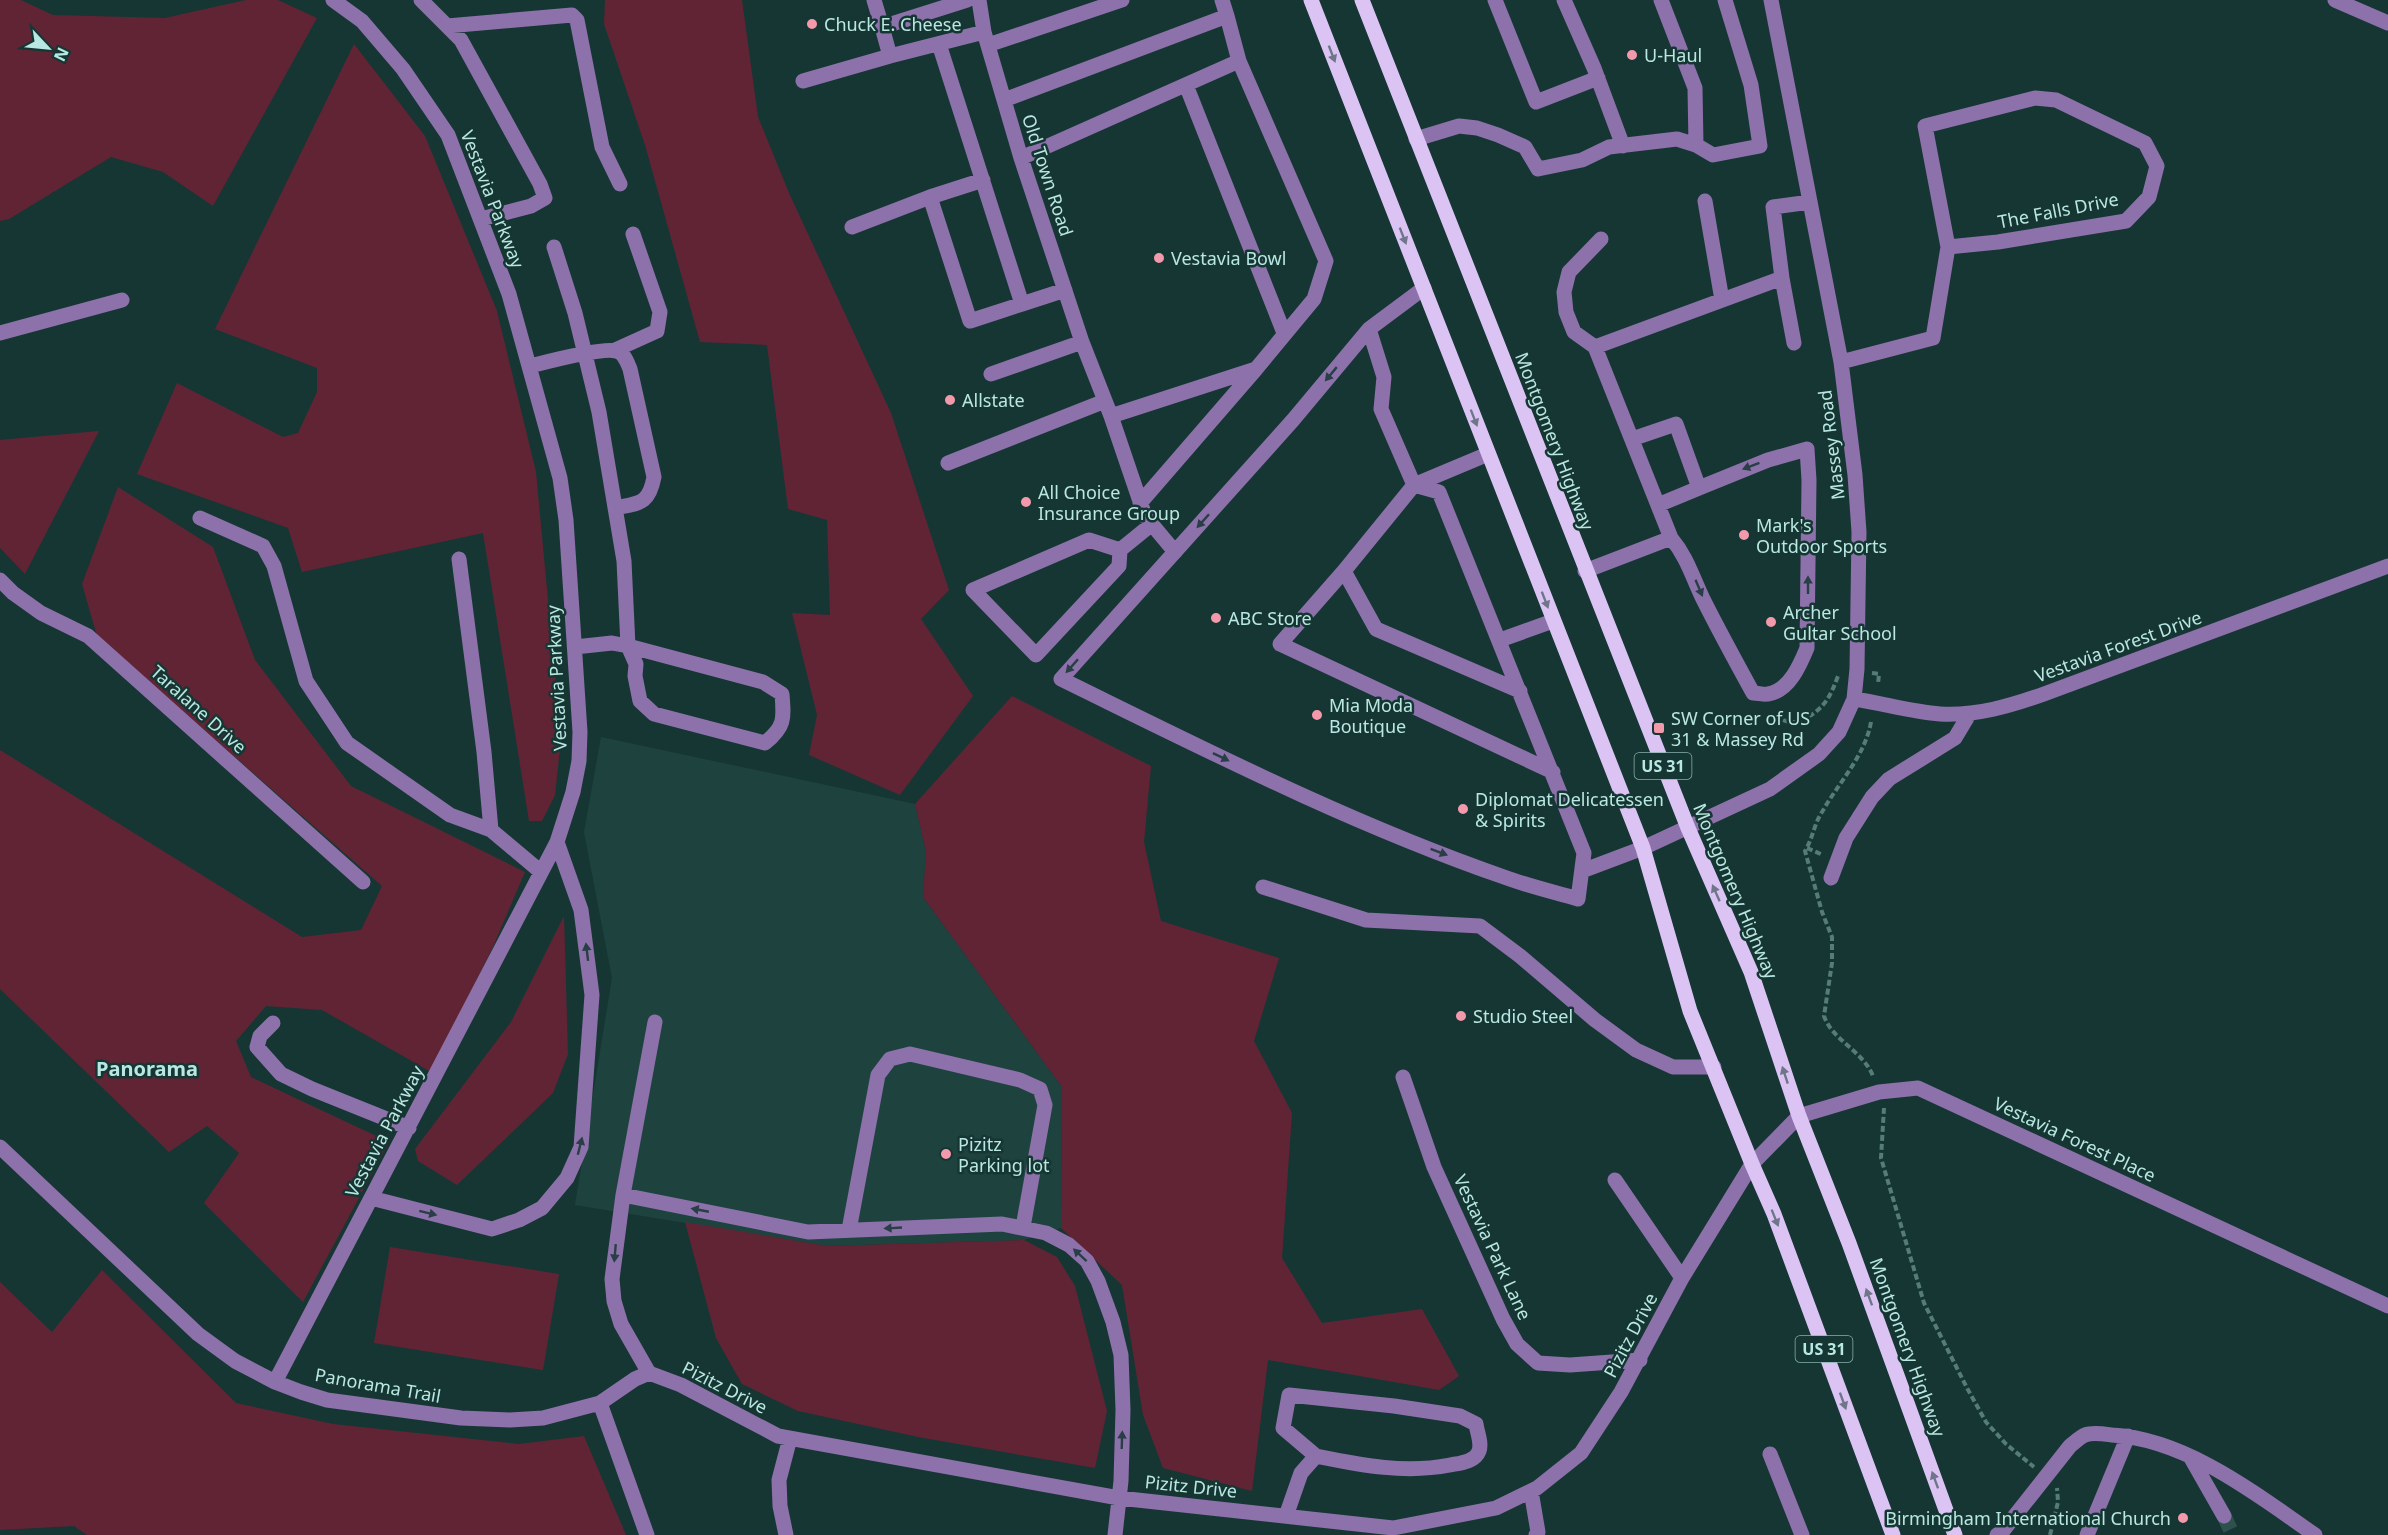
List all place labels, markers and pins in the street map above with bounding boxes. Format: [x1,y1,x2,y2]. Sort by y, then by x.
place label: Chuck E. Cheese [824,12,962,36]
marker: Chuck E. Cheese [805,17,819,31]
place label: U-Haul [1644,43,1702,67]
marker: U-Haul [1625,48,1639,62]
place label: Vestavia Bowl [1171,246,1286,270]
marker: Vestavia Bowl [1152,251,1166,265]
place label: Allstate [962,388,1025,412]
marker: Allstate [943,393,957,407]
place label: All Choice Insurance Group [1038,480,1180,525]
marker: All Choice Insurance Group [1019,495,1033,509]
place label: Mark's Outdoor Sports [1756,513,1887,558]
marker: Mark's Outdoor Sports [1737,528,1751,542]
place label: Archer Gultar School [1783,600,1897,645]
place label: ABC Store [1228,606,1312,630]
marker: ABC Store [1209,611,1223,625]
marker: Archer Gultar School [1764,615,1778,629]
place label: Mia Moda Boutique [1329,693,1413,738]
place label: SW Corner of US 31 & Massey Rd [1671,706,1810,751]
marker: Mia Moda Boutique [1310,708,1324,722]
marker: SW Corner of US 31 & Massey Rd [1652,721,1666,735]
place label: Diplomat Delicatessen & Spirits [1475,787,1664,832]
marker: Diplomat Delicatessen & Spirits [1456,802,1470,816]
place label: Studio Steel [1473,1004,1573,1028]
marker: Studio Steel [1454,1009,1468,1023]
place label: Pizitz Parking lot [958,1132,1050,1177]
marker: Pizitz Parking lot [939,1147,953,1161]
place label: Birmingham International Church [1885,1506,2171,1530]
marker: Birmingham International Church [2176,1511,2190,1525]

